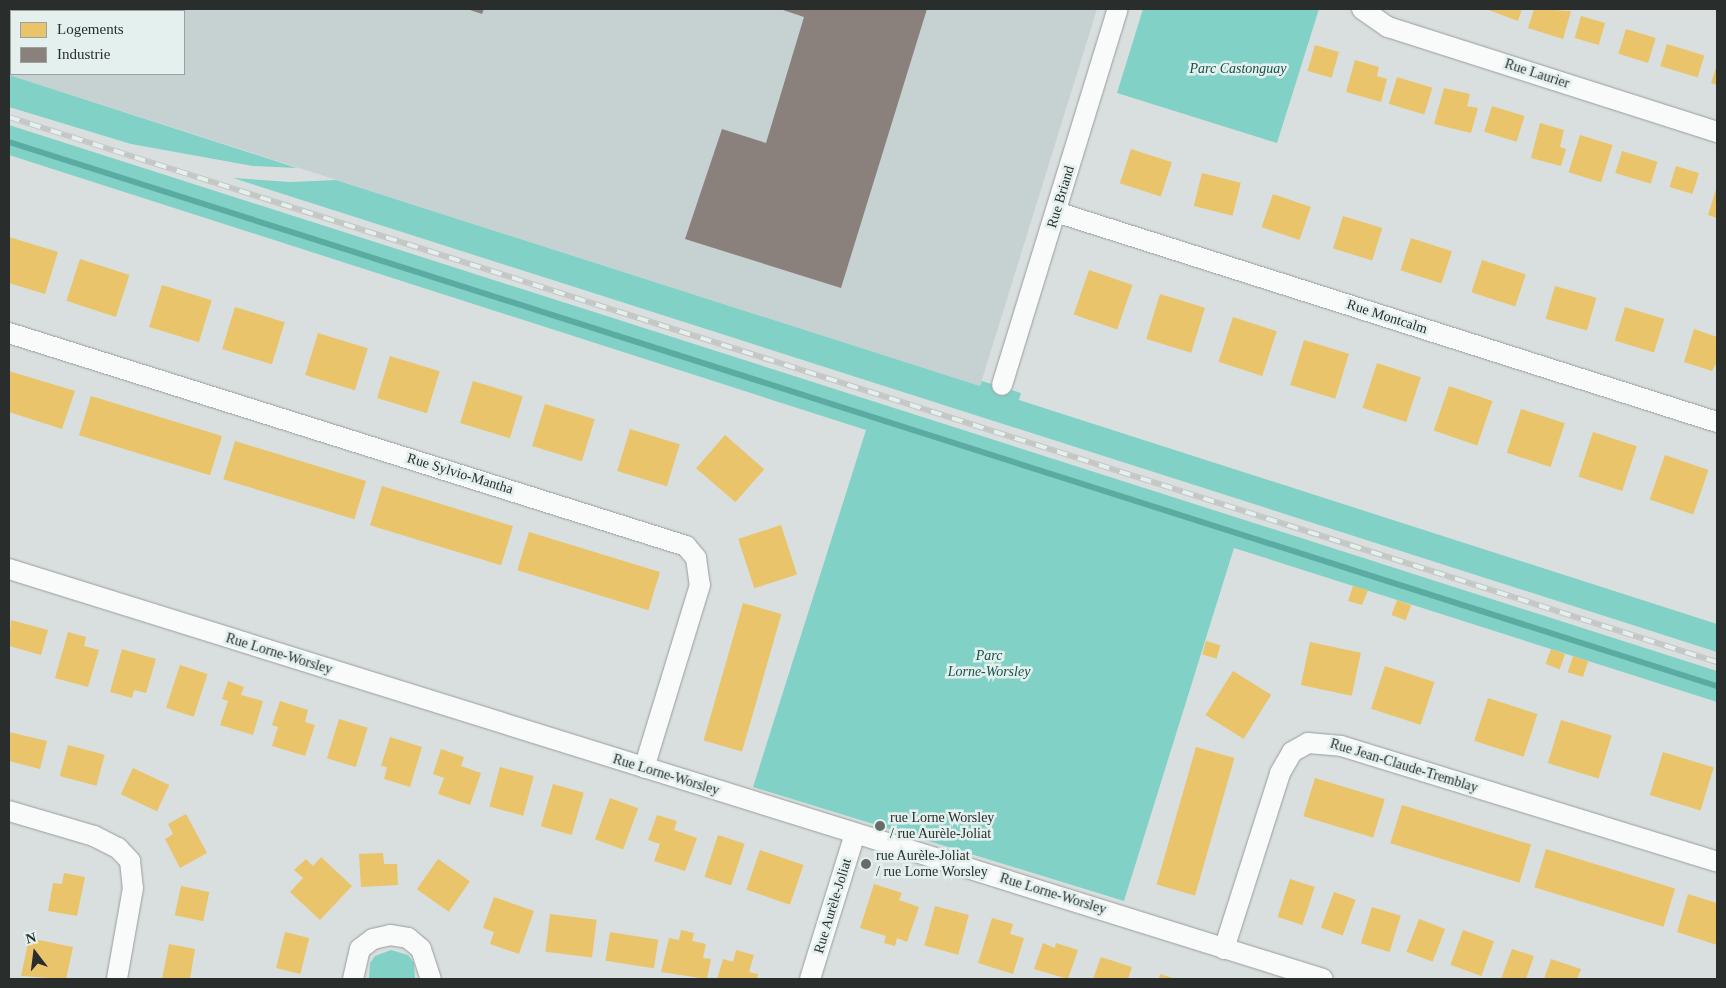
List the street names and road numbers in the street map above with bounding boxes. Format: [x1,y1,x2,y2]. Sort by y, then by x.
street label: Rue Laurier [1502,56,1572,92]
street label: Rue Briand [1044,164,1078,230]
street label: Rue Montcalm [1345,296,1429,338]
street label: Rue Sylvio-Mantha [405,450,515,498]
street label: Rue Lorne-Worsley [224,630,334,678]
street label: Rue Jean-Claude-Tremblay [1328,735,1480,797]
street label: Rue Lorne-Worsley [611,751,721,799]
street label: Rue Aurèle-Joliat [810,856,856,956]
street label: Rue Lorne-Worsley [998,870,1108,918]

